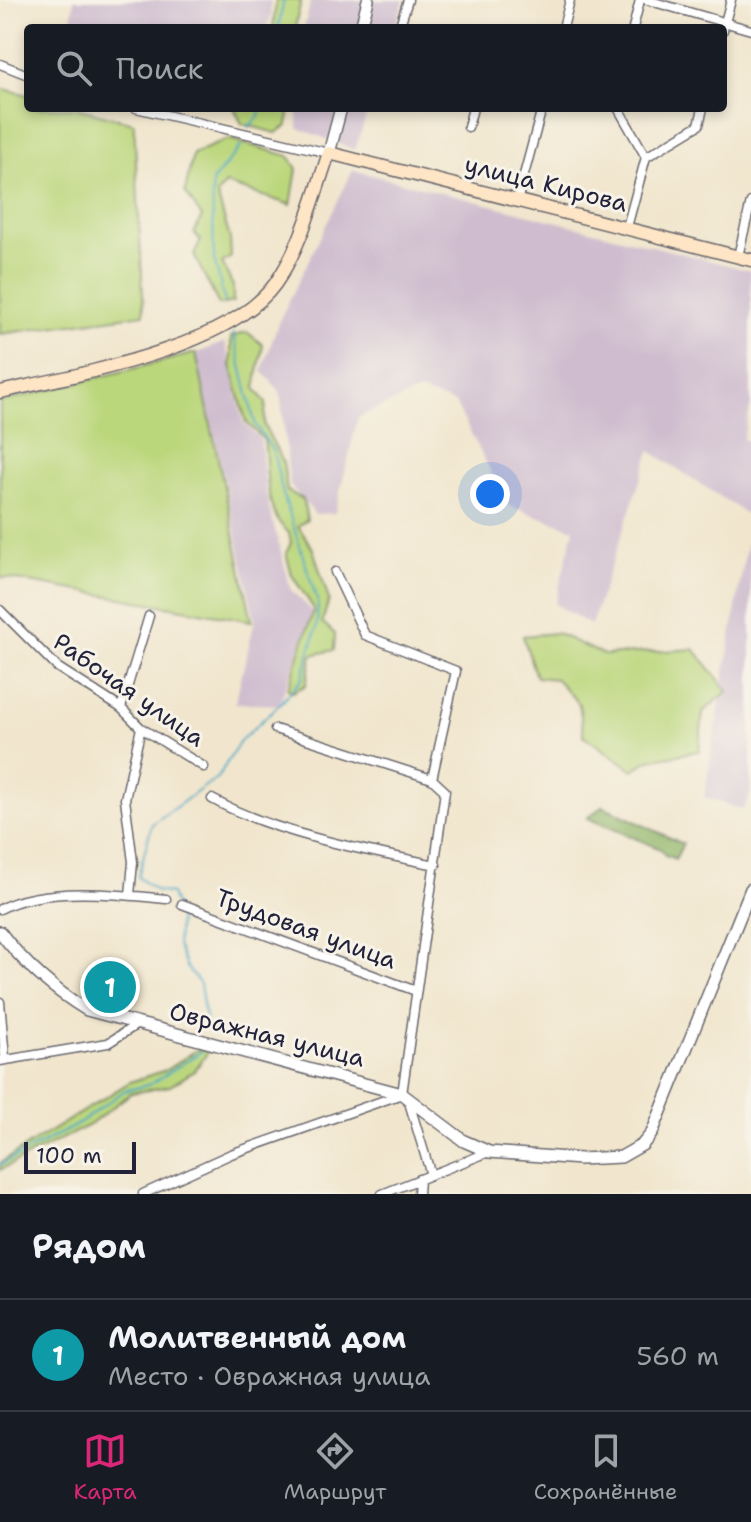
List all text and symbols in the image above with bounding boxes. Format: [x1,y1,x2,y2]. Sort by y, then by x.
search box [24,24,727,112]
icon: search [52,46,96,90]
text: Поиск [116,48,204,89]
street label: улица Кирова [461,148,631,220]
your location [470,474,510,514]
street label: Рабочая улица [47,626,211,754]
street label: Трудовая улица [211,881,401,977]
pin: 1 [84,957,136,1017]
street label: Овражная улица [166,995,368,1075]
scale bar [24,1138,136,1174]
text: 100 m [36,1141,102,1170]
text: Рядом [32,1223,146,1269]
text: Молитвенный дом [108,1317,406,1358]
text: 1 [52,1338,64,1373]
text: 560 m [636,1338,719,1373]
text: Место · Овражная улица [108,1358,430,1393]
tab: Карта [74,1429,137,1506]
tab: Маршрут [284,1429,386,1506]
tab: Сохранённые [534,1429,677,1506]

